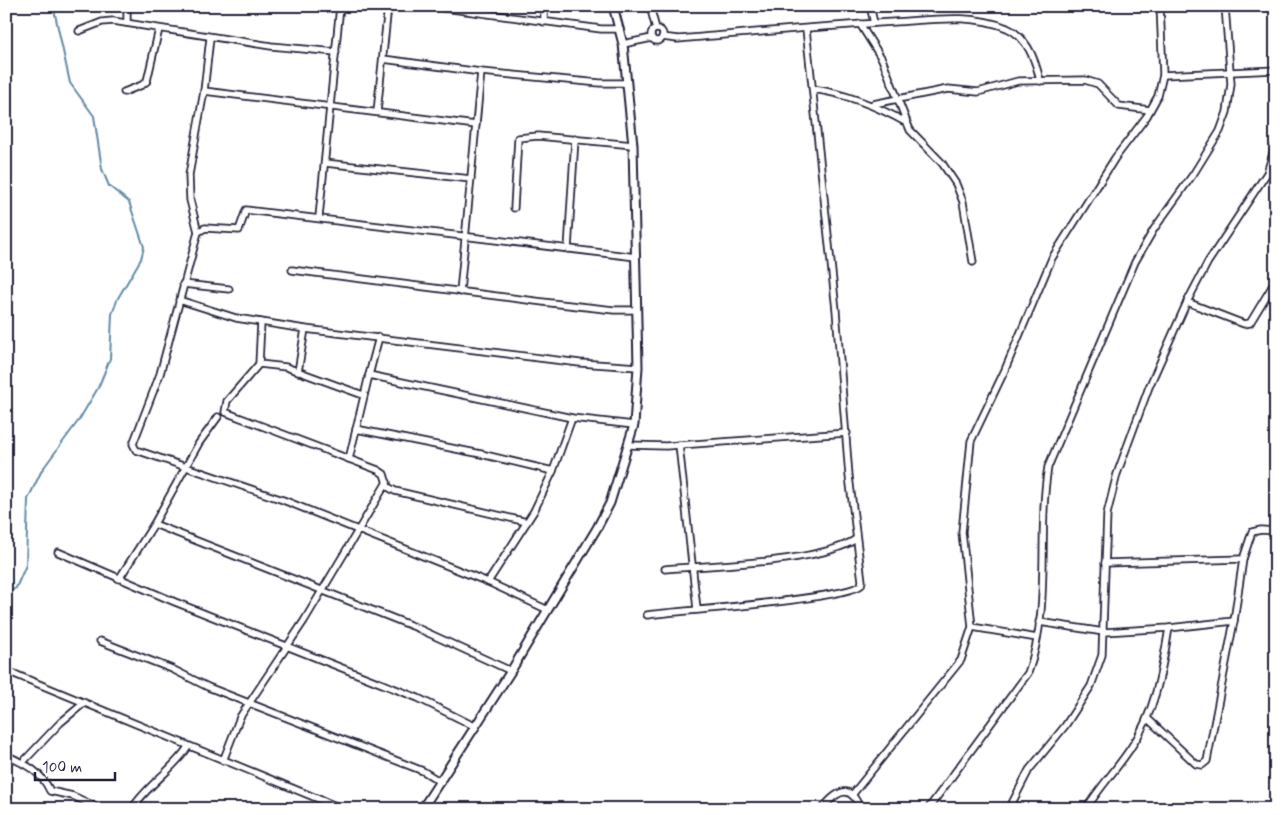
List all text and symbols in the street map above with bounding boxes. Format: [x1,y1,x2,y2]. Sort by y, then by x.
scale bar [35,750,115,782]
text: 100 m [42,758,82,778]

